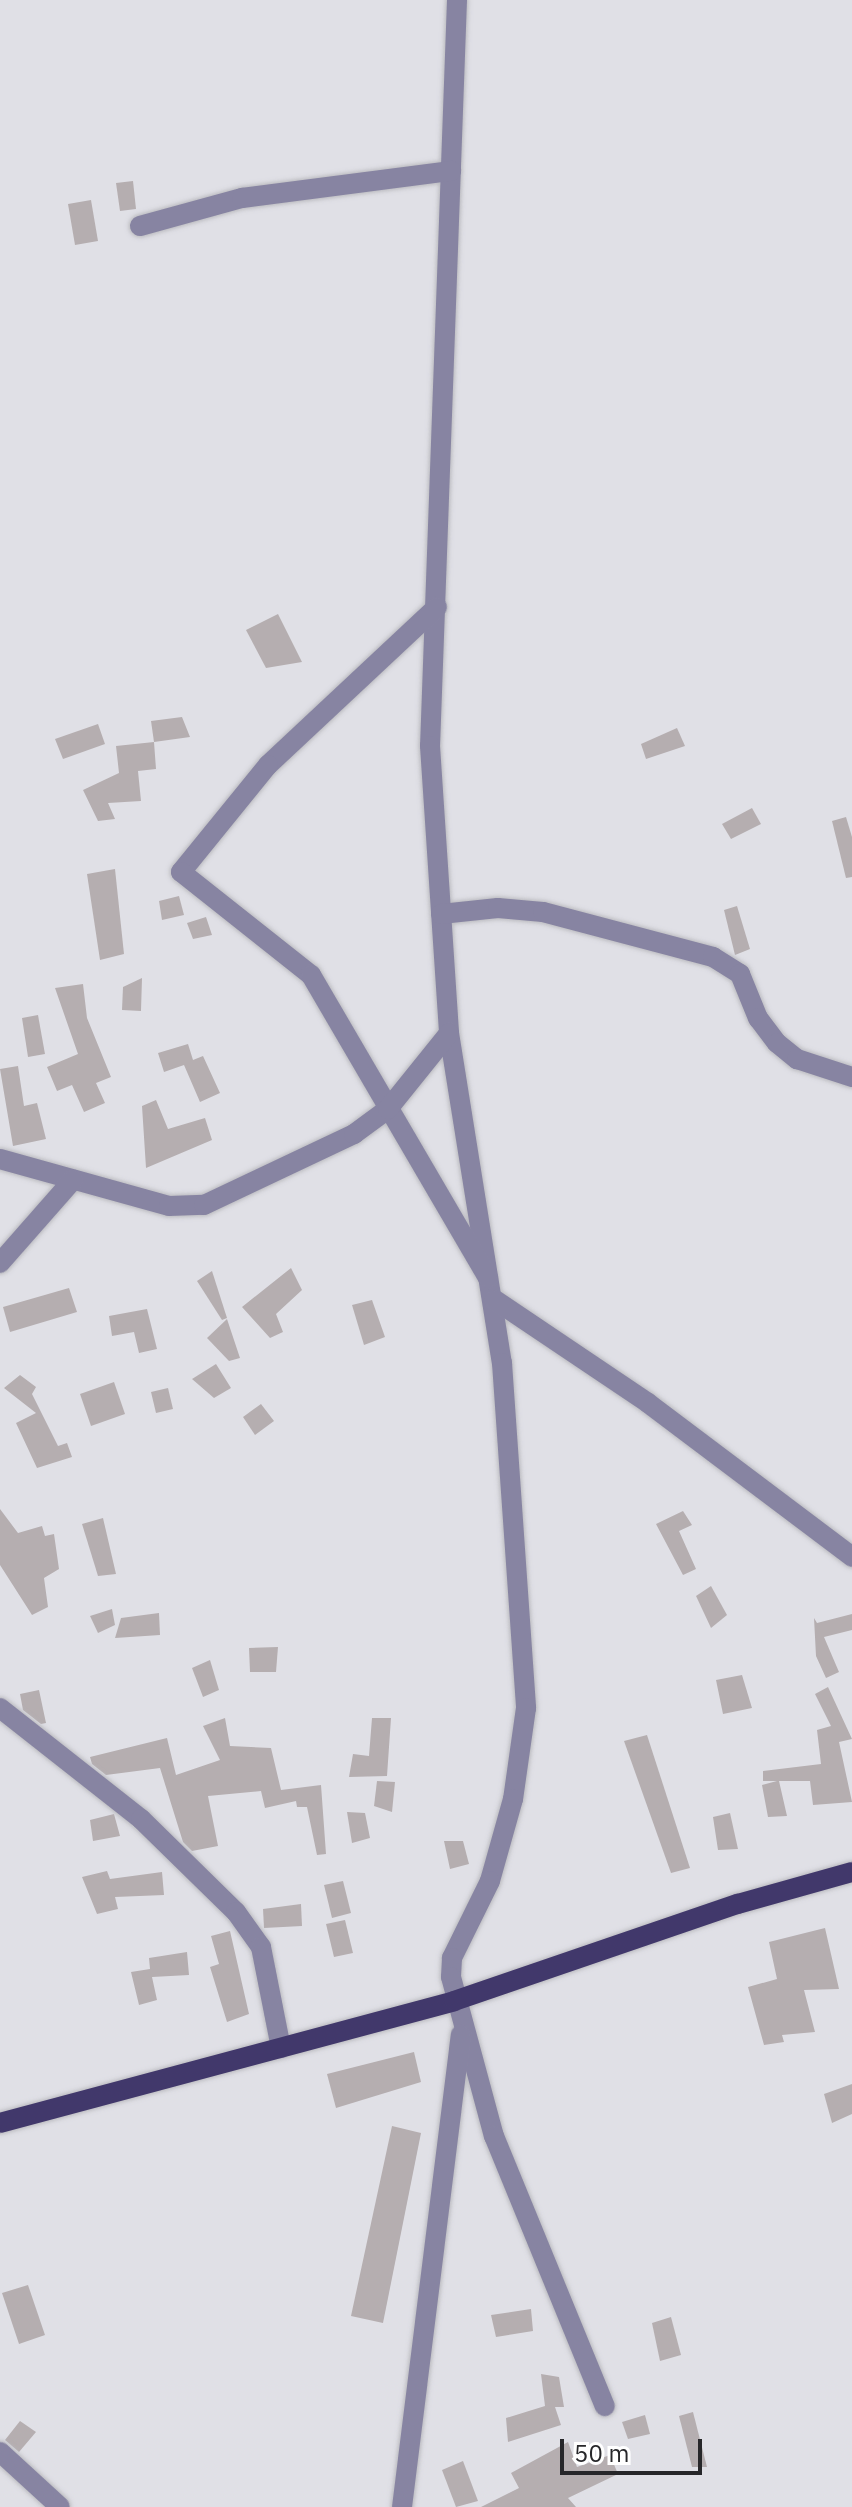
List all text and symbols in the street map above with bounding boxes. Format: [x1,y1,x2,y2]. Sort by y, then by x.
scale bar [564,2423,706,2473]
text: 50 m [574,2437,629,2469]

